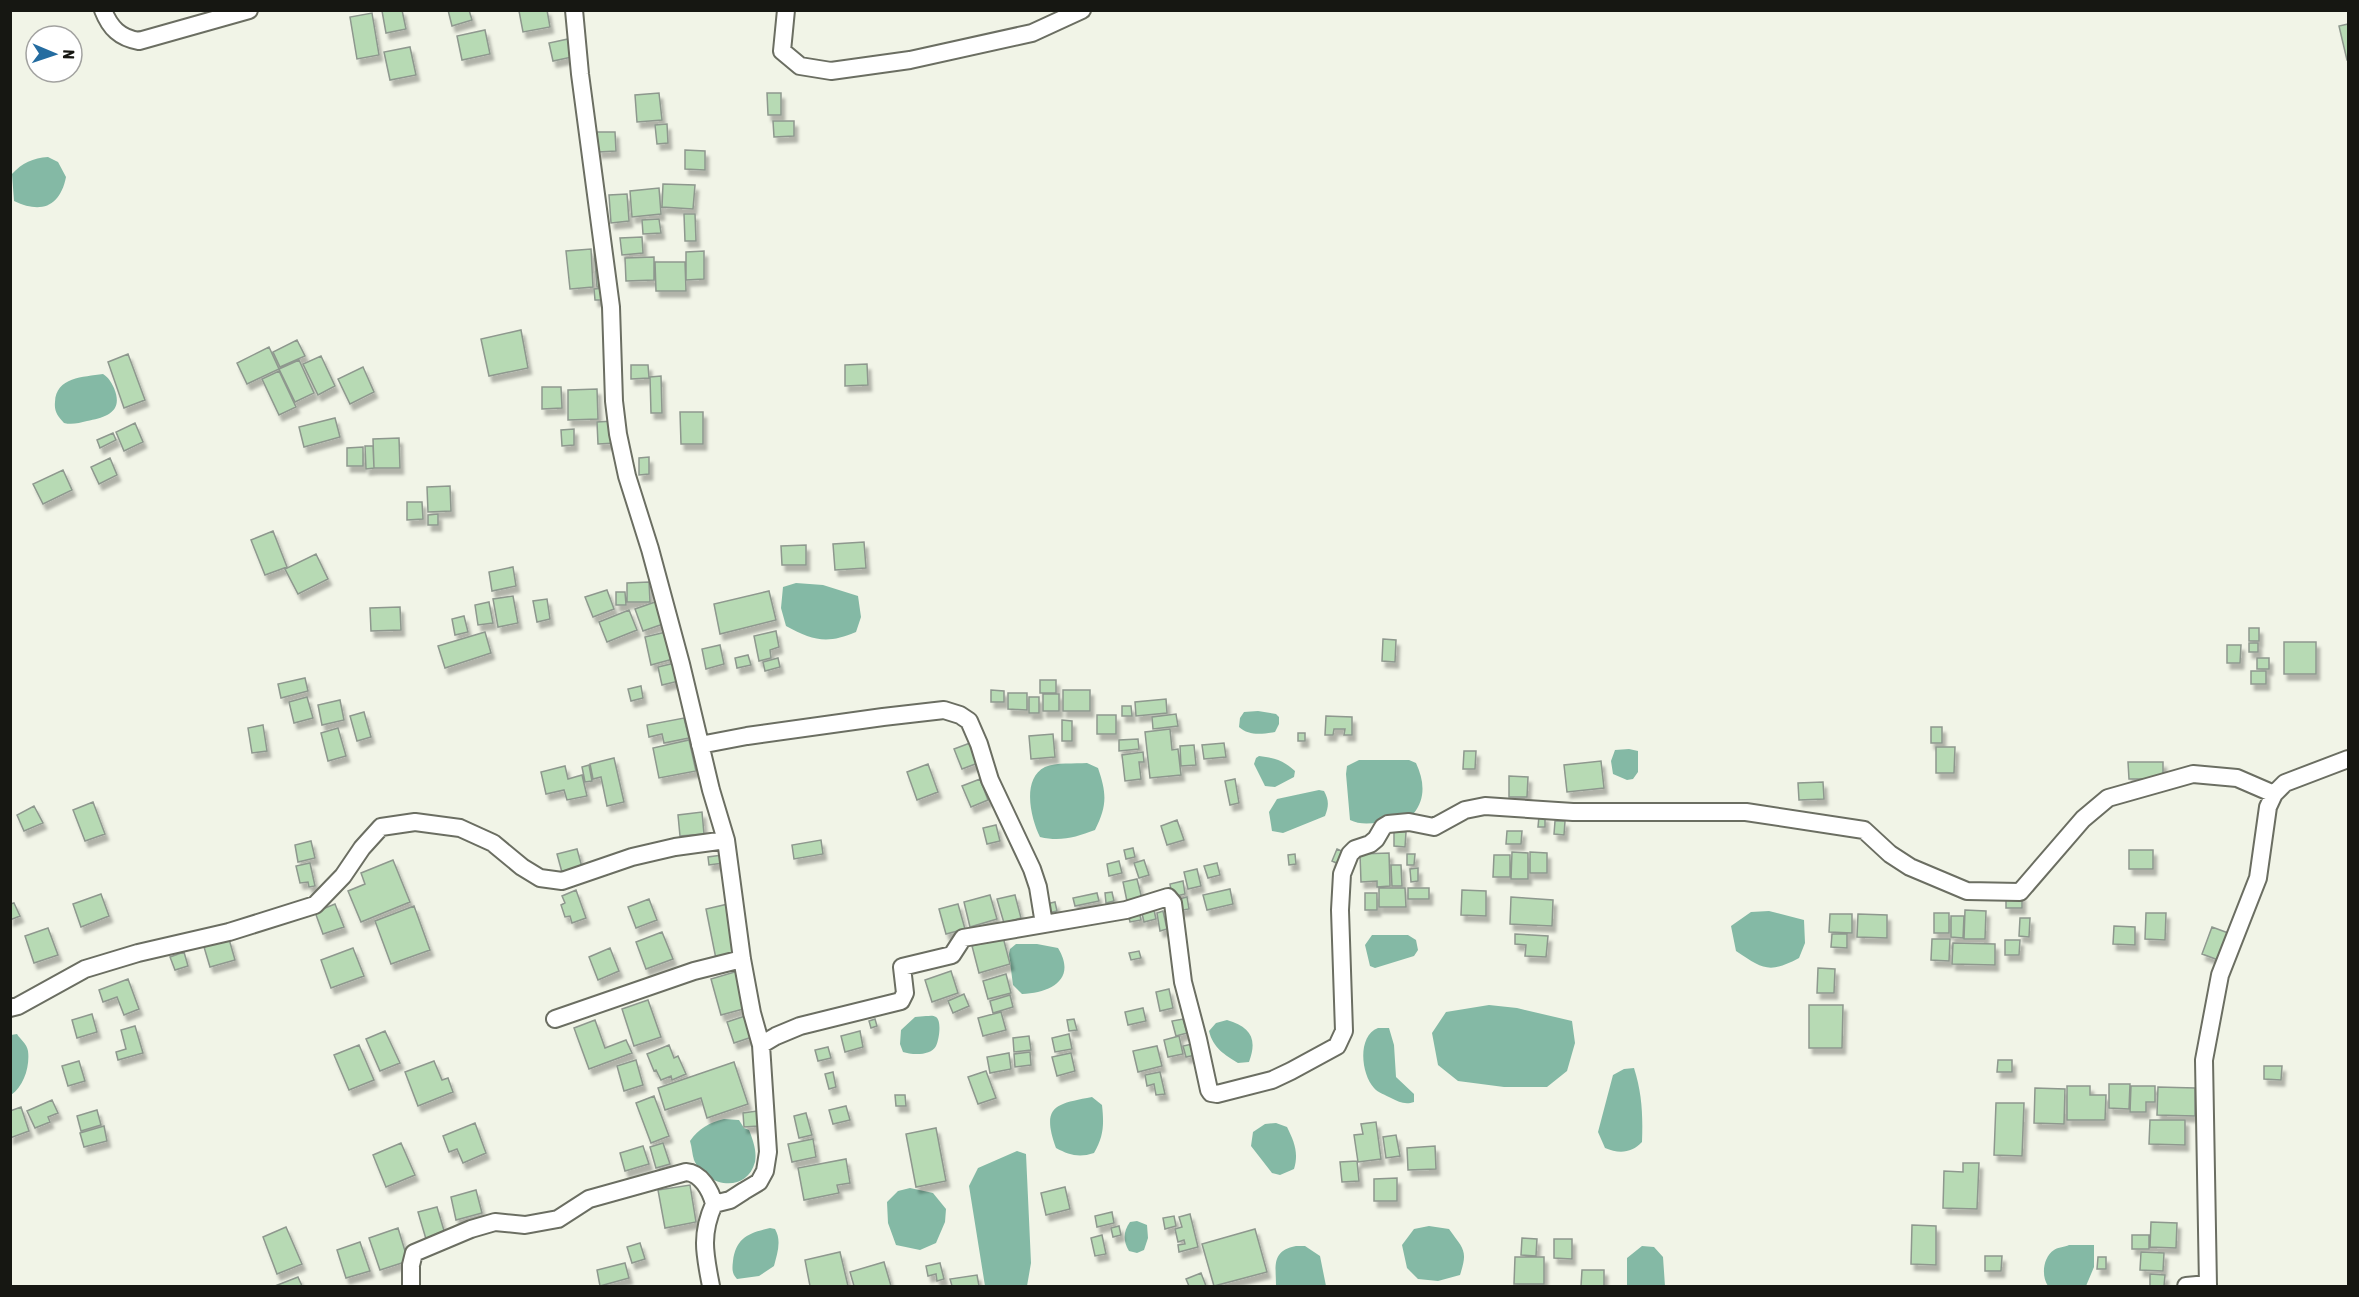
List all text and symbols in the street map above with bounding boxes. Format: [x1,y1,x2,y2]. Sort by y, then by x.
north arrow [24,24,84,84]
text: N [60,49,78,60]

